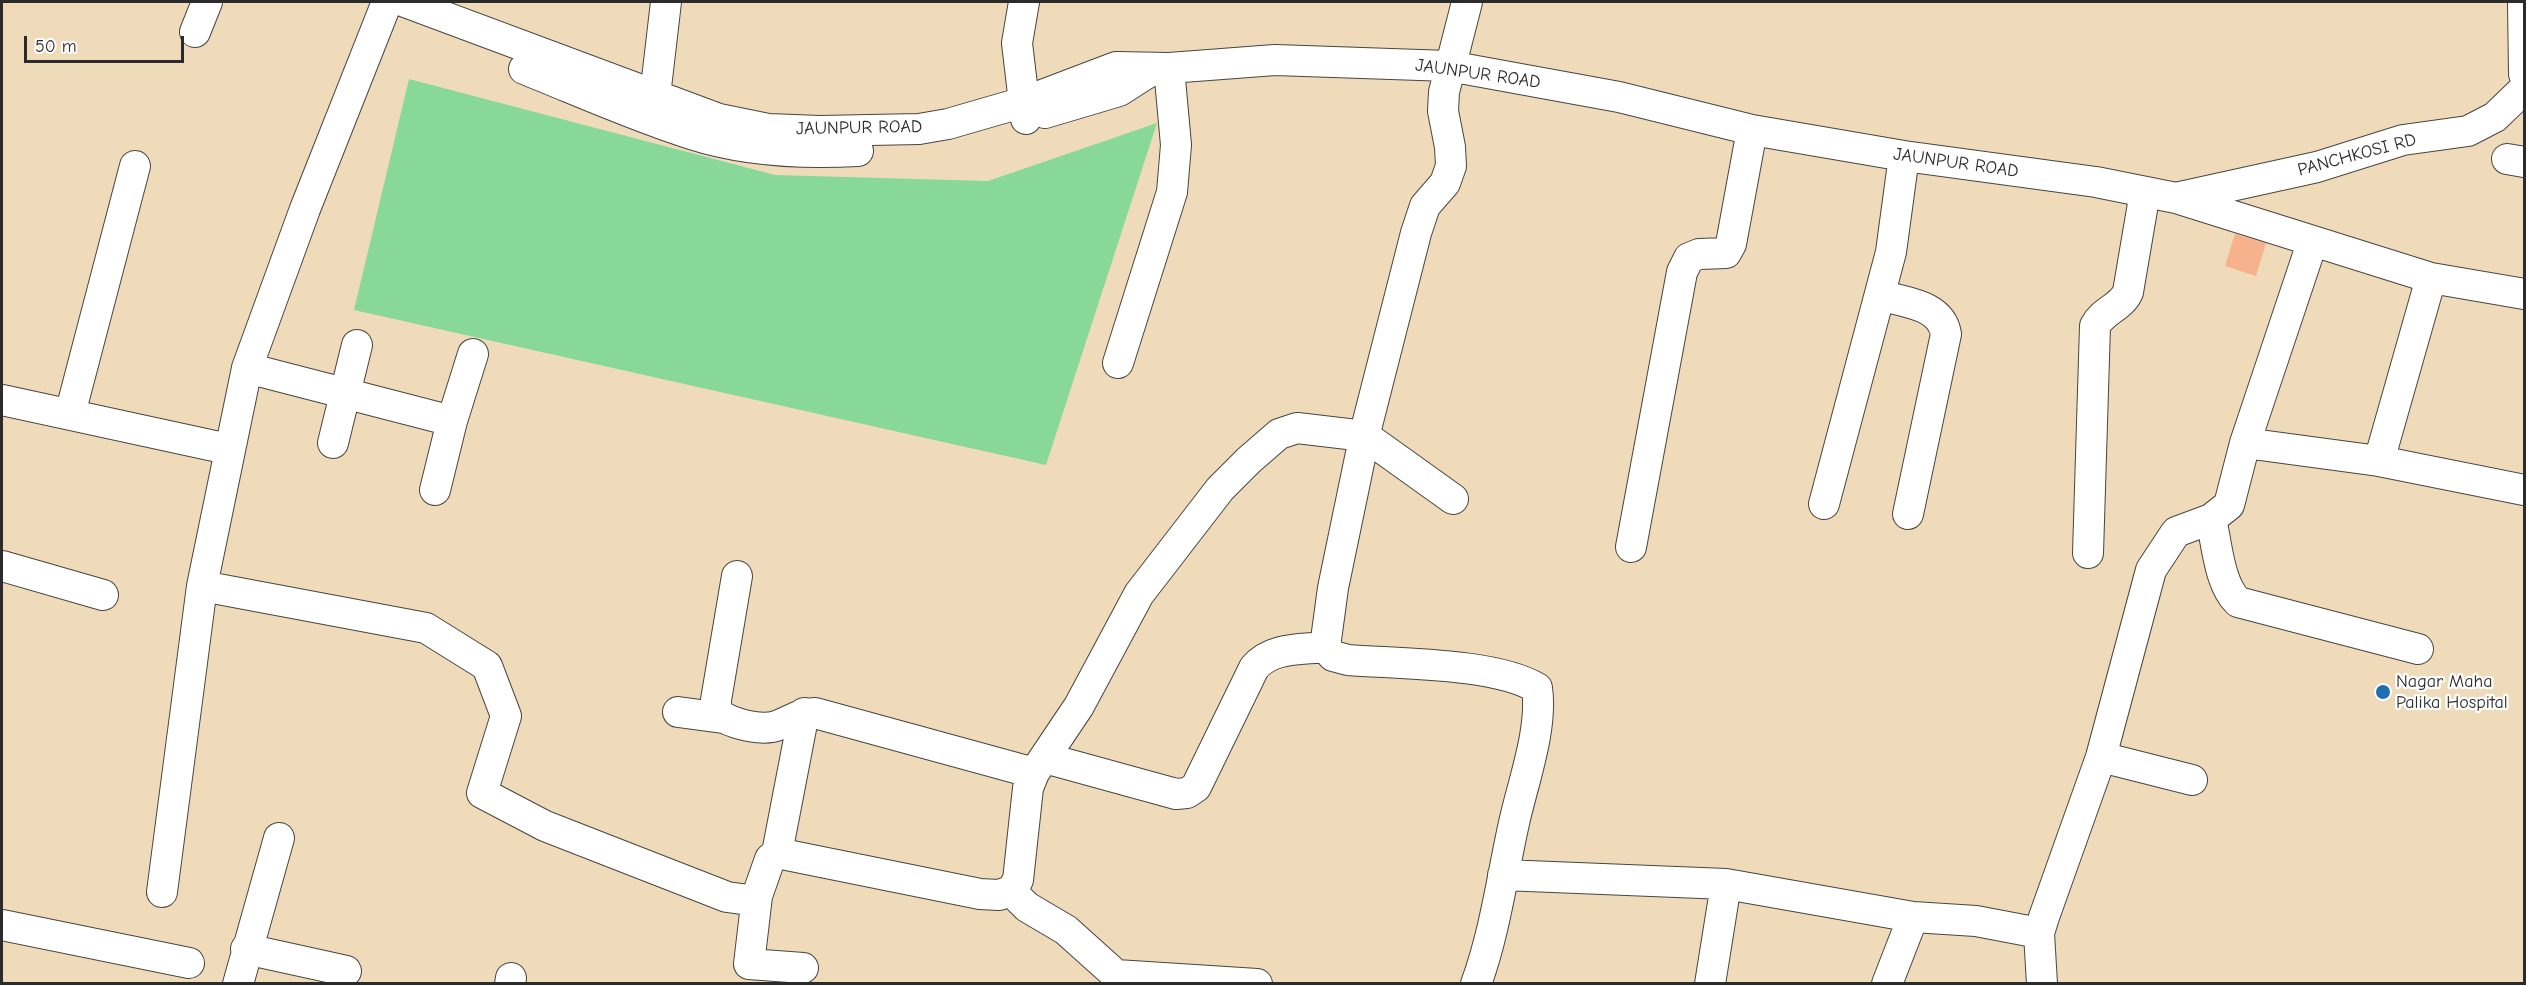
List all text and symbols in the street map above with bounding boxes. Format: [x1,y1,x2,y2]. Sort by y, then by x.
scale bar [27,24,188,62]
text: 50 m [35,36,77,57]
street label: JAUNPUR ROAD [1414,55,1542,93]
street label: JAUNPUR ROAD [796,116,922,140]
street label: PANCHKOSI RD [2295,129,2419,181]
street label: JAUNPUR ROAD [1892,144,2020,182]
place label: Nagar Maha Palika Hospital [2396,671,2508,714]
marker: Nagar Maha Palika Hospital [2374,683,2392,701]

